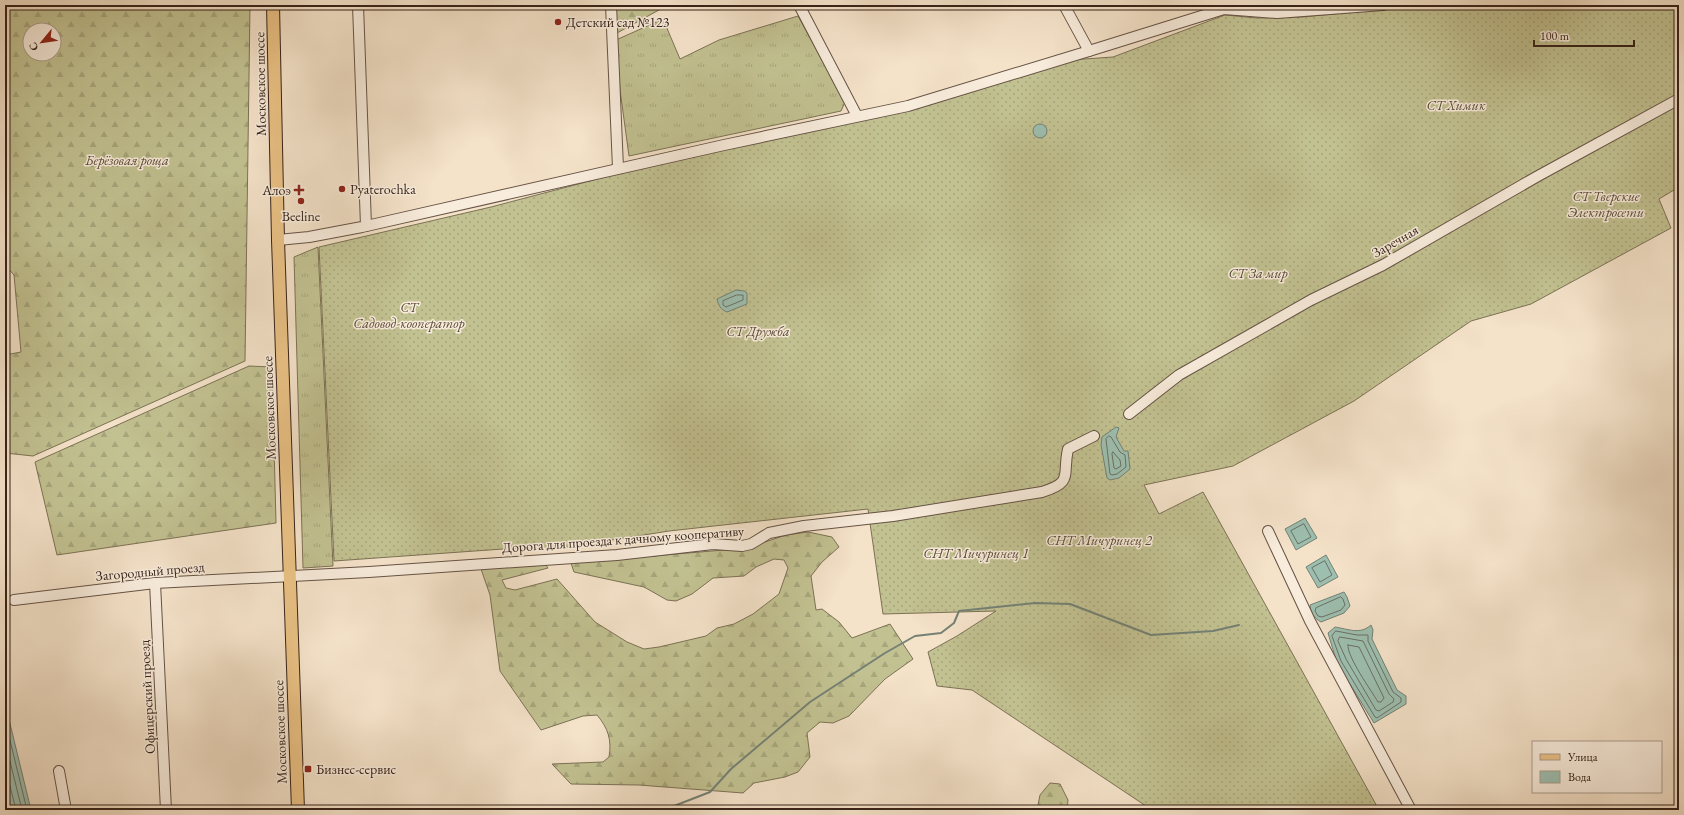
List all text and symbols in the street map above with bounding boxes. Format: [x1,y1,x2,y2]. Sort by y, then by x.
place label: Детский сад №123 [566,13,670,31]
marker: Детский сад №123 [553,17,563,27]
north arrow [22,22,62,62]
scale bar [1534,22,1634,48]
text: 100 m [1540,28,1570,44]
street label: Московское шоссе [250,31,270,136]
text: С [25,40,41,54]
park label: СТ Химик [1427,96,1486,114]
park label: Берёзовая роща [84,151,169,169]
place label: Pyaterochka [350,180,416,198]
place label: Алоэ [261,181,291,199]
marker: Pyaterochka [337,184,347,194]
marker: Алоэ [294,185,304,195]
park label: СТ Тверские Электросети [1568,187,1644,221]
marker: Beeline [296,196,306,206]
place label: Beeline [282,207,321,225]
street label: Заречная [1368,220,1422,262]
park label: СТ За мир [1228,264,1288,282]
park label: СТ Садовод-кооператор [353,298,465,332]
park label: СТ Дружба [726,322,790,340]
street label: Московское шоссе [258,355,280,460]
street label: Дорога для проезда к дачному кооперативу [501,521,746,556]
park label: СНТ Мичуринец 2 [1046,531,1153,549]
park label: СНТ Мичуринец 1 [923,544,1029,562]
street label: Загородный проезд [95,557,206,585]
street label: Офицерский проезд [135,639,159,754]
street label: Московское шоссе [269,679,291,784]
legend [1532,741,1662,793]
text: Улица [1567,749,1598,765]
place label: Бизнес-сервис [316,760,397,778]
marker: Бизнес-сервис [303,764,313,774]
text: Вода [1568,769,1591,785]

